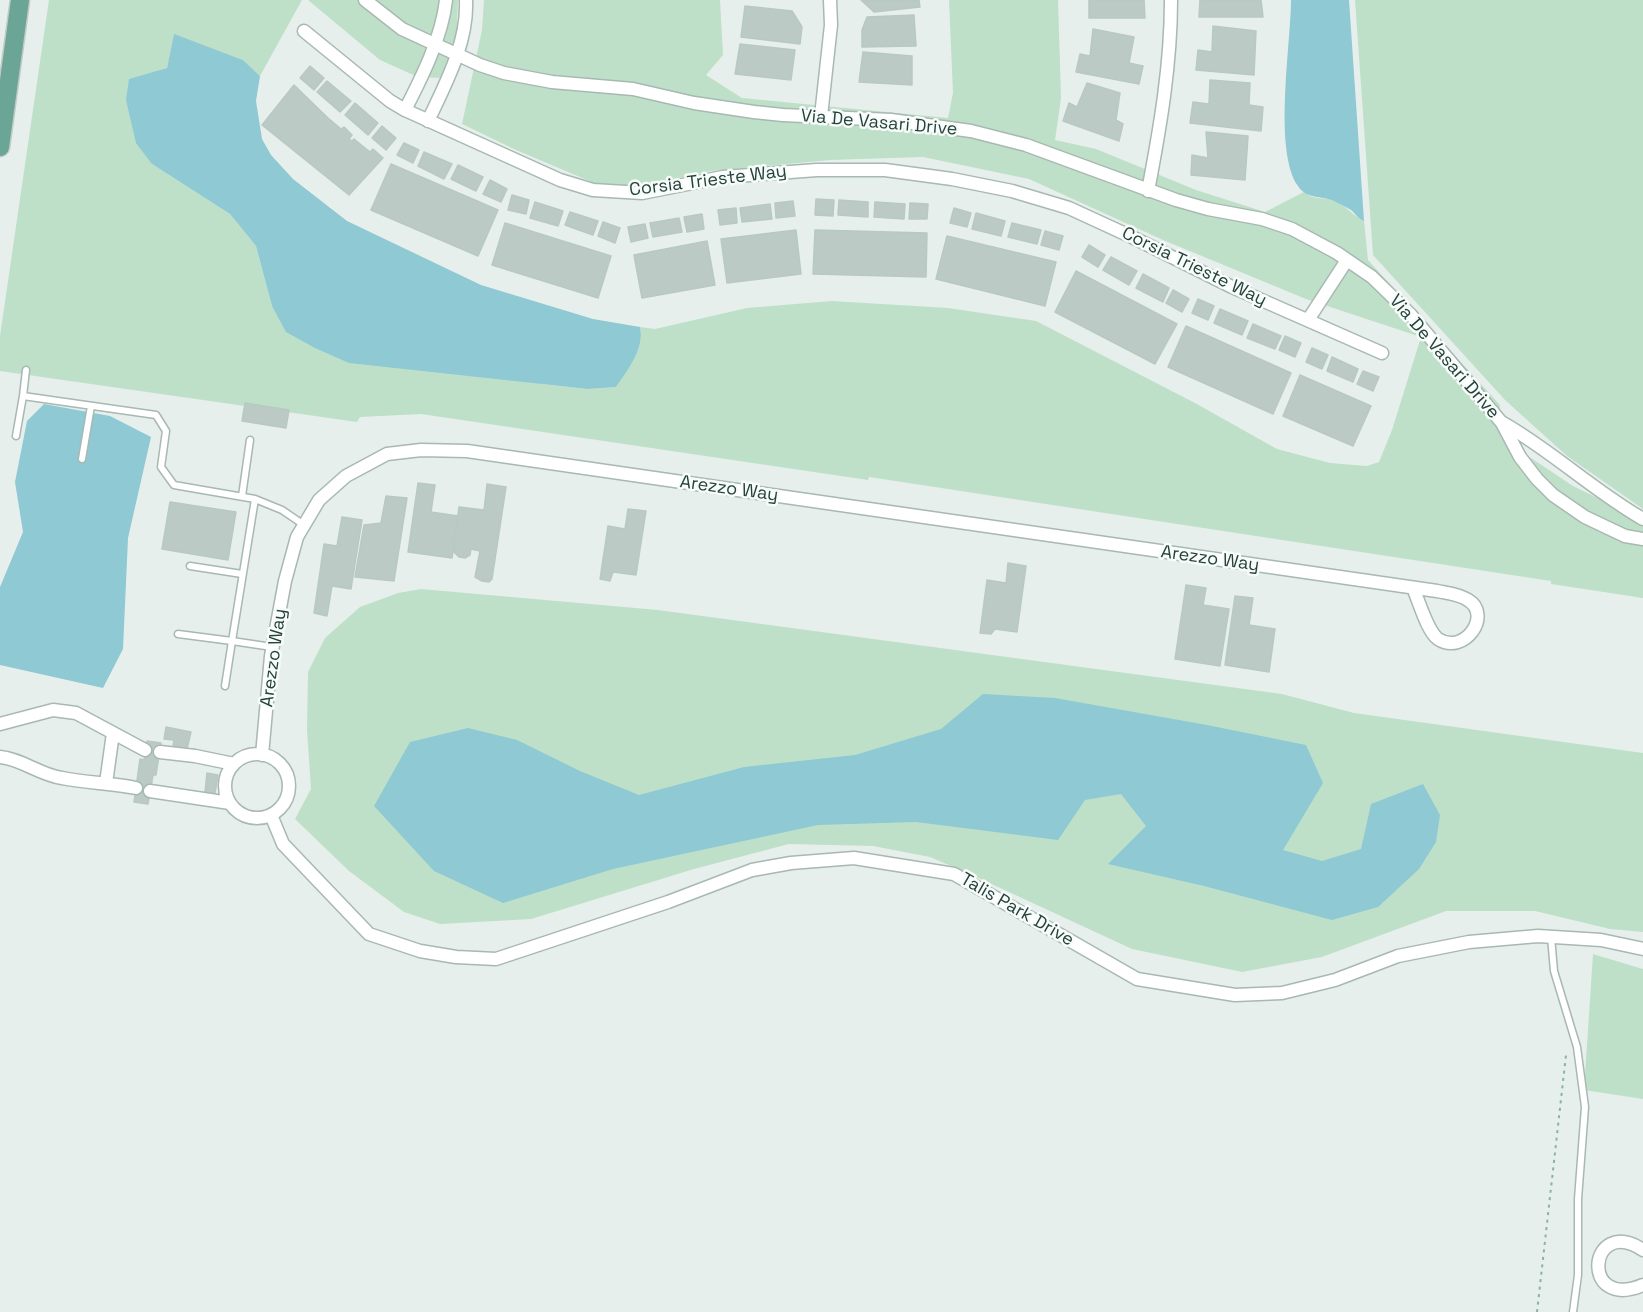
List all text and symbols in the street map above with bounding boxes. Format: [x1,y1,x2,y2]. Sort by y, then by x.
street label: Via De Vasari Drive [800,105,958,141]
street label: Corsia Trieste Way [628,161,788,201]
street label: Corsia Trieste Way [1118,223,1270,311]
street label: Via De Vasari Drive [1384,291,1504,423]
street label: Arezzo Way [678,471,780,507]
street label: Arezzo Way [1159,541,1261,577]
street label: Arezzo Way [256,607,292,709]
street label: Talis Park Drive [956,869,1078,951]

